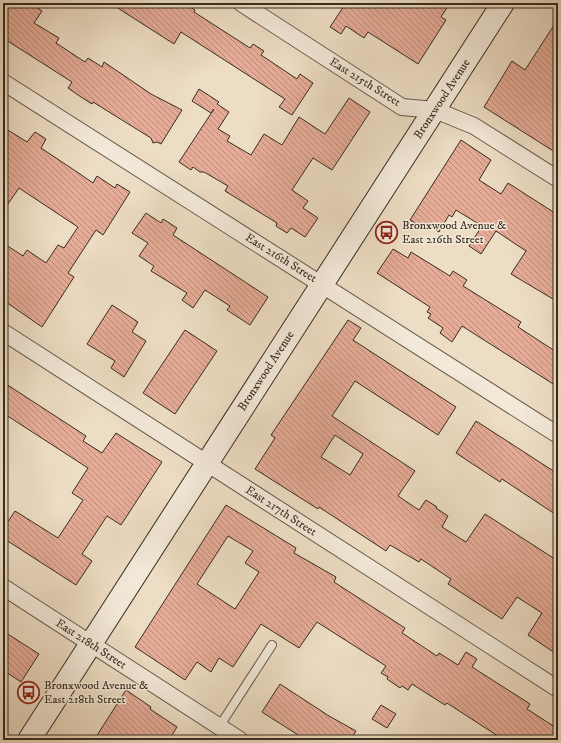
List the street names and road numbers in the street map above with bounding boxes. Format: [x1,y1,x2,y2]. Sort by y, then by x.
street label: East 215th Street [327,54,404,110]
street label: Bronxwood Avenue [411,56,473,142]
street label: East 216th Street [242,230,320,286]
street label: Bronxwood Avenue [235,328,297,414]
street label: East 217th Street [243,482,319,540]
street label: East 218th Street [53,616,129,673]

